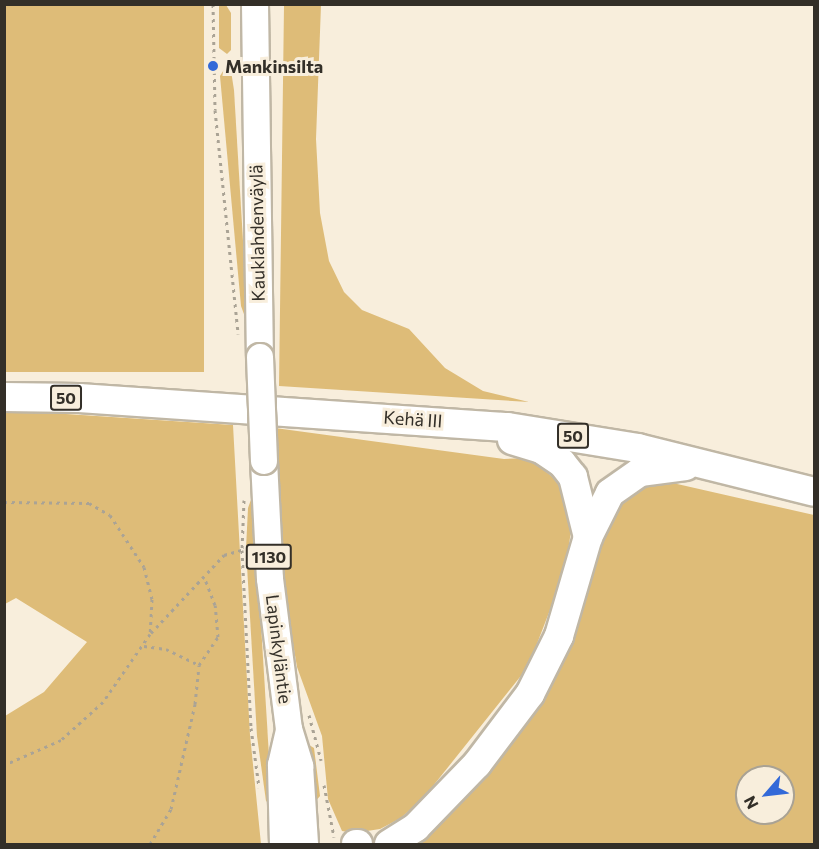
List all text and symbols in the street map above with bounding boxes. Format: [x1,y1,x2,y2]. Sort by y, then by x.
place label: Mankinsilta [225,55,323,77]
marker: Mankinsilta [206,59,220,73]
street label: Kauklahdenväylä [245,164,269,302]
road number: 50 [50,385,82,411]
street label: Kehä III [383,406,443,432]
road number: 50 [556,423,590,449]
road number: 1130 [245,544,293,570]
street label: Lapinkyläntie [262,593,296,705]
north arrow [735,765,795,825]
text: N [739,793,762,813]

